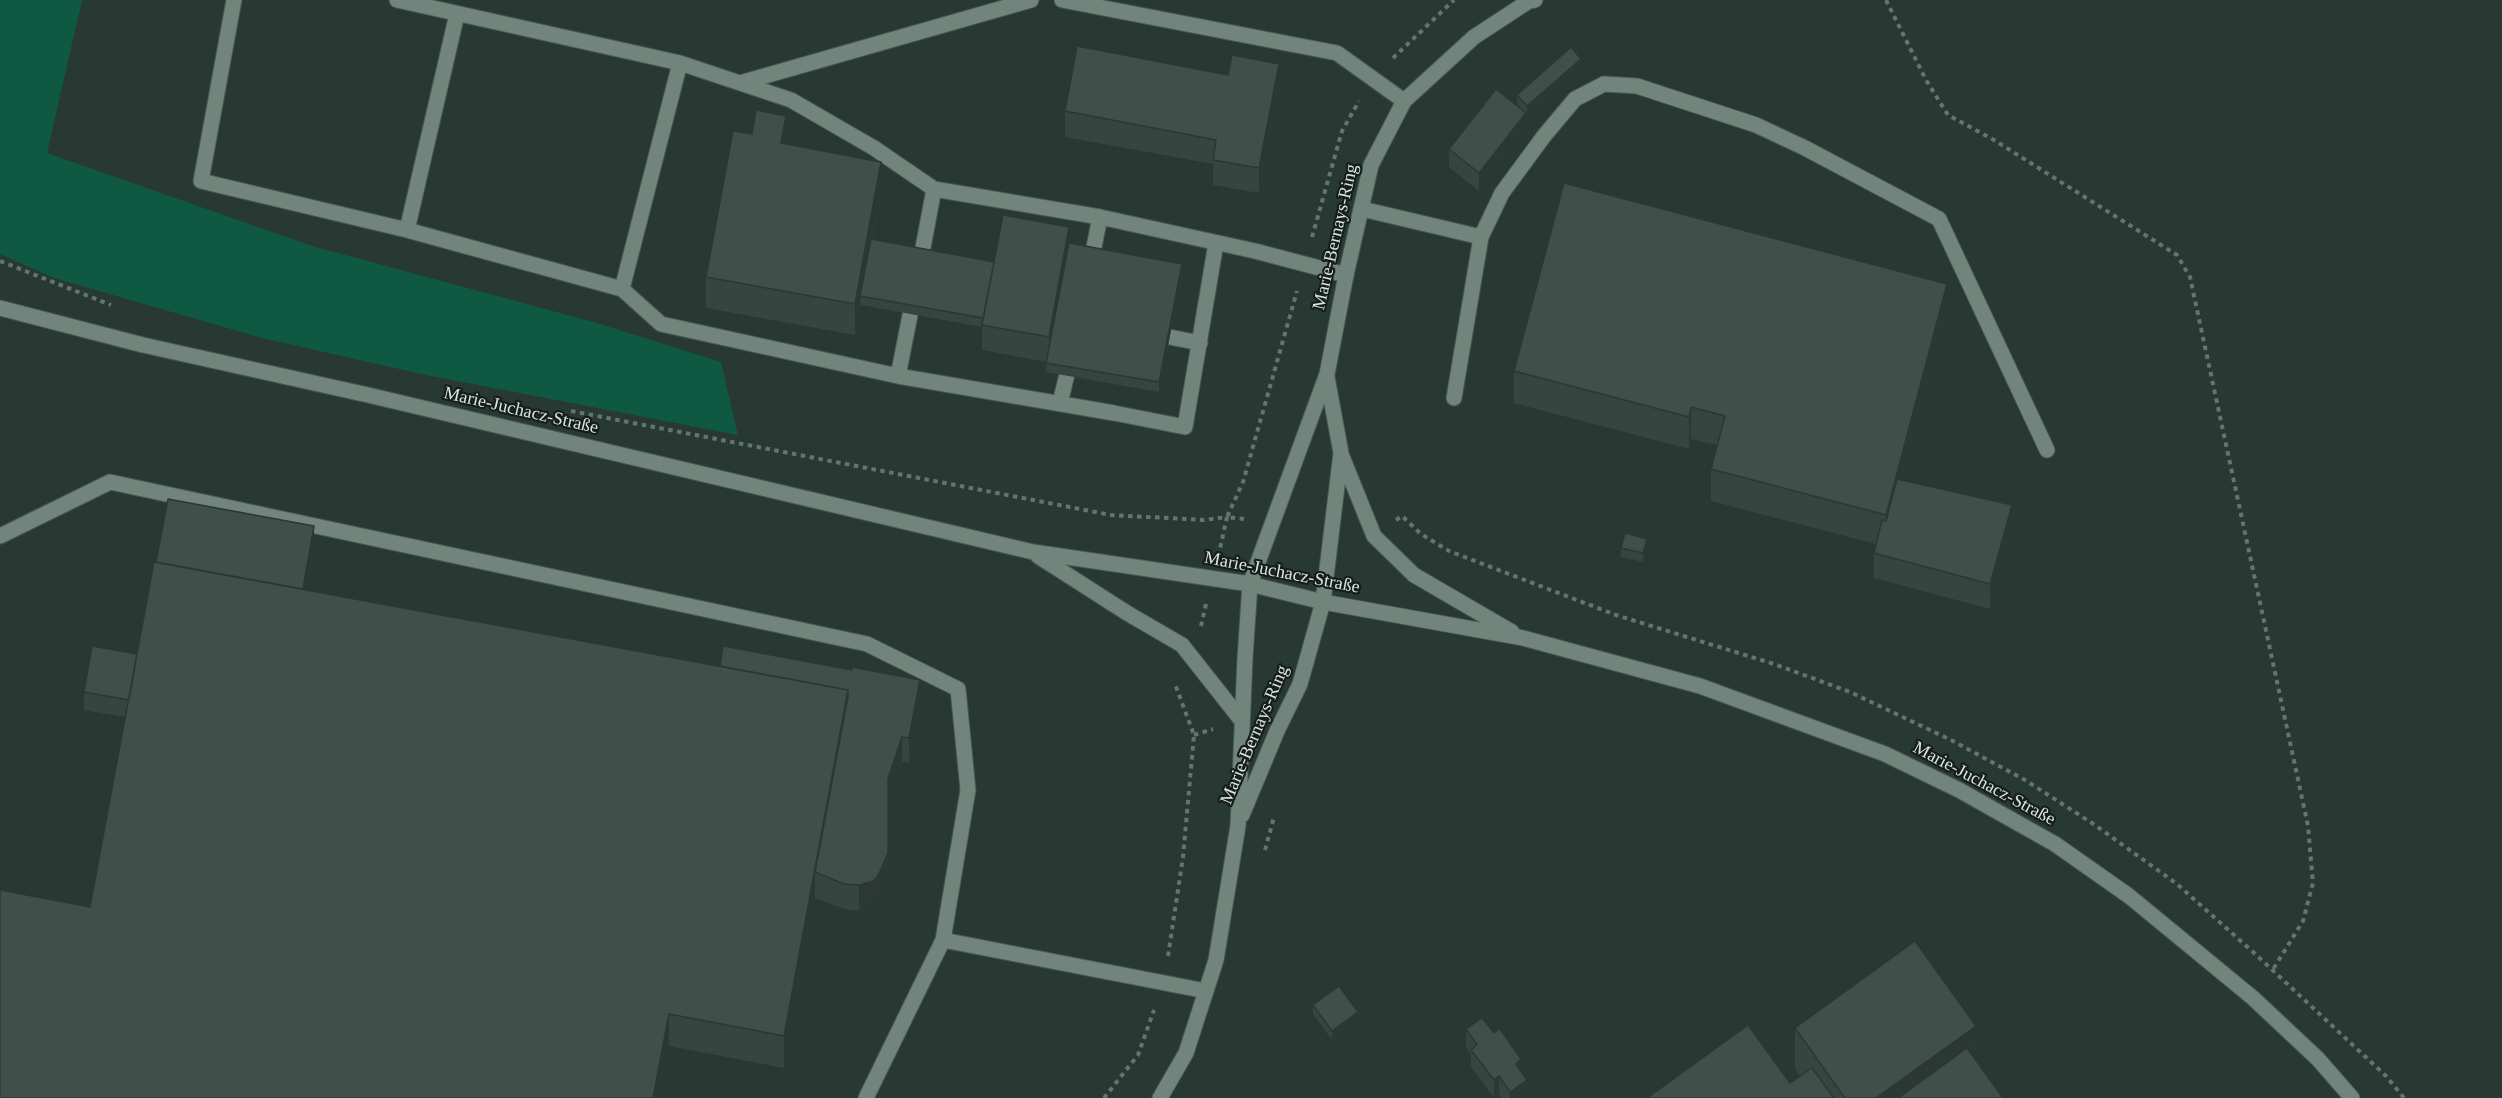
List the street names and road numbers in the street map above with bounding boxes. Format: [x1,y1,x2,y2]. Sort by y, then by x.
street label: Marie-Bernays-Ring [1309,162,1363,312]
street label: Marie-Juchacz-Straße [442,383,600,439]
street label: Marie-Juchacz-Straße [1202,547,1362,599]
street label: Marie-Bernays-Ring [1216,662,1294,808]
street label: Marie-Juchacz-Straße [1909,737,2059,831]

